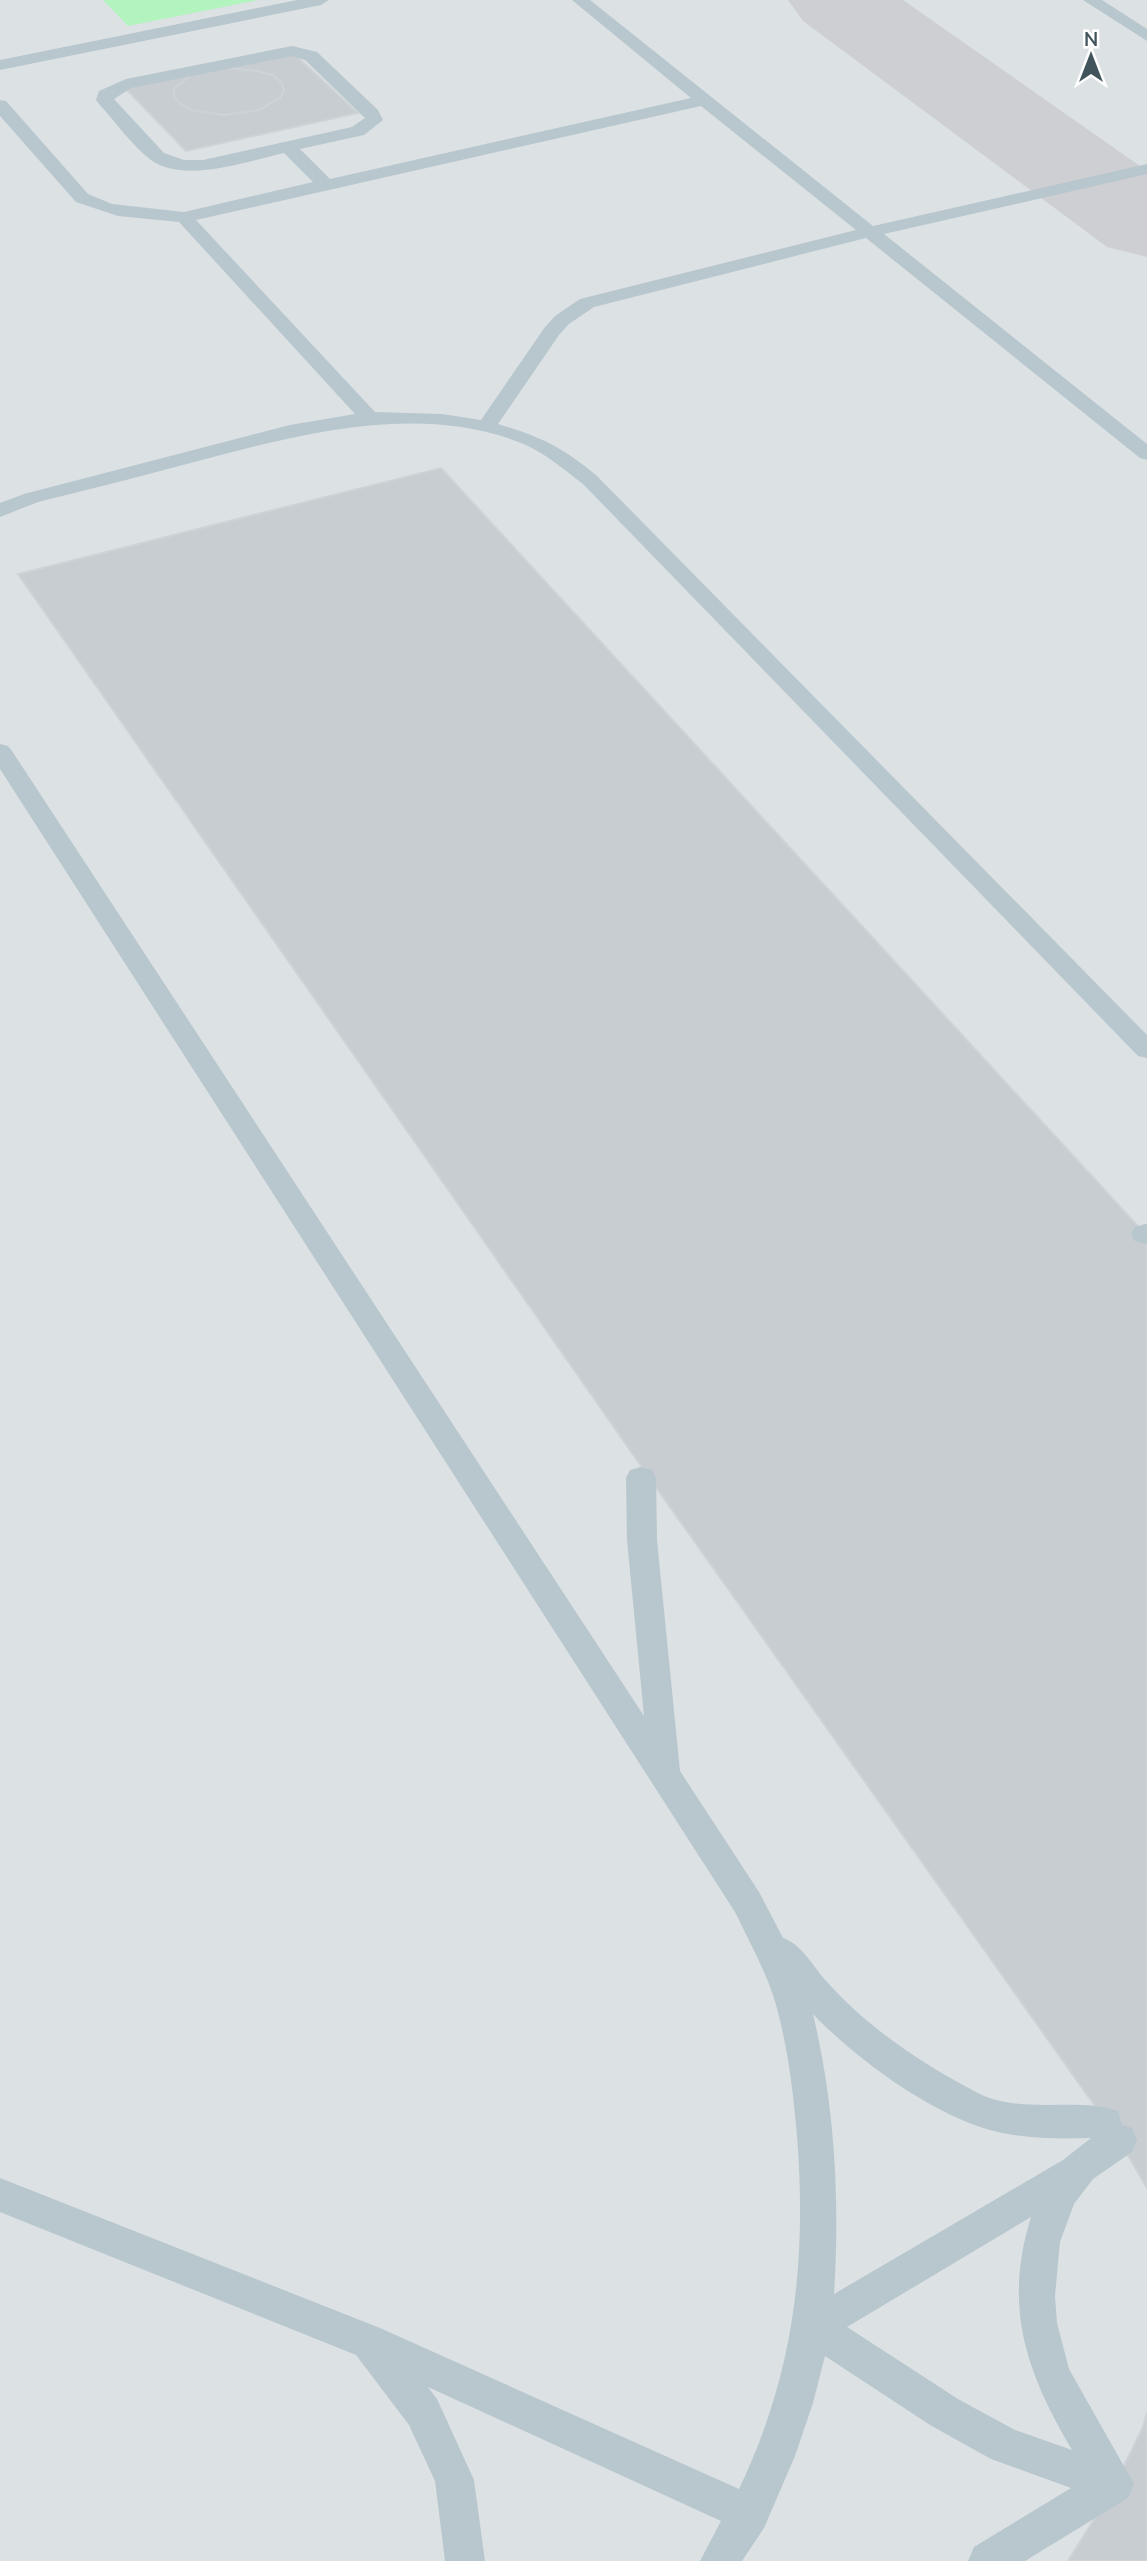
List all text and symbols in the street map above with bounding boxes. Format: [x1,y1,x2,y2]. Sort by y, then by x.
north arrow [1056,21,1126,91]
text: N [1084,27,1098,53]

